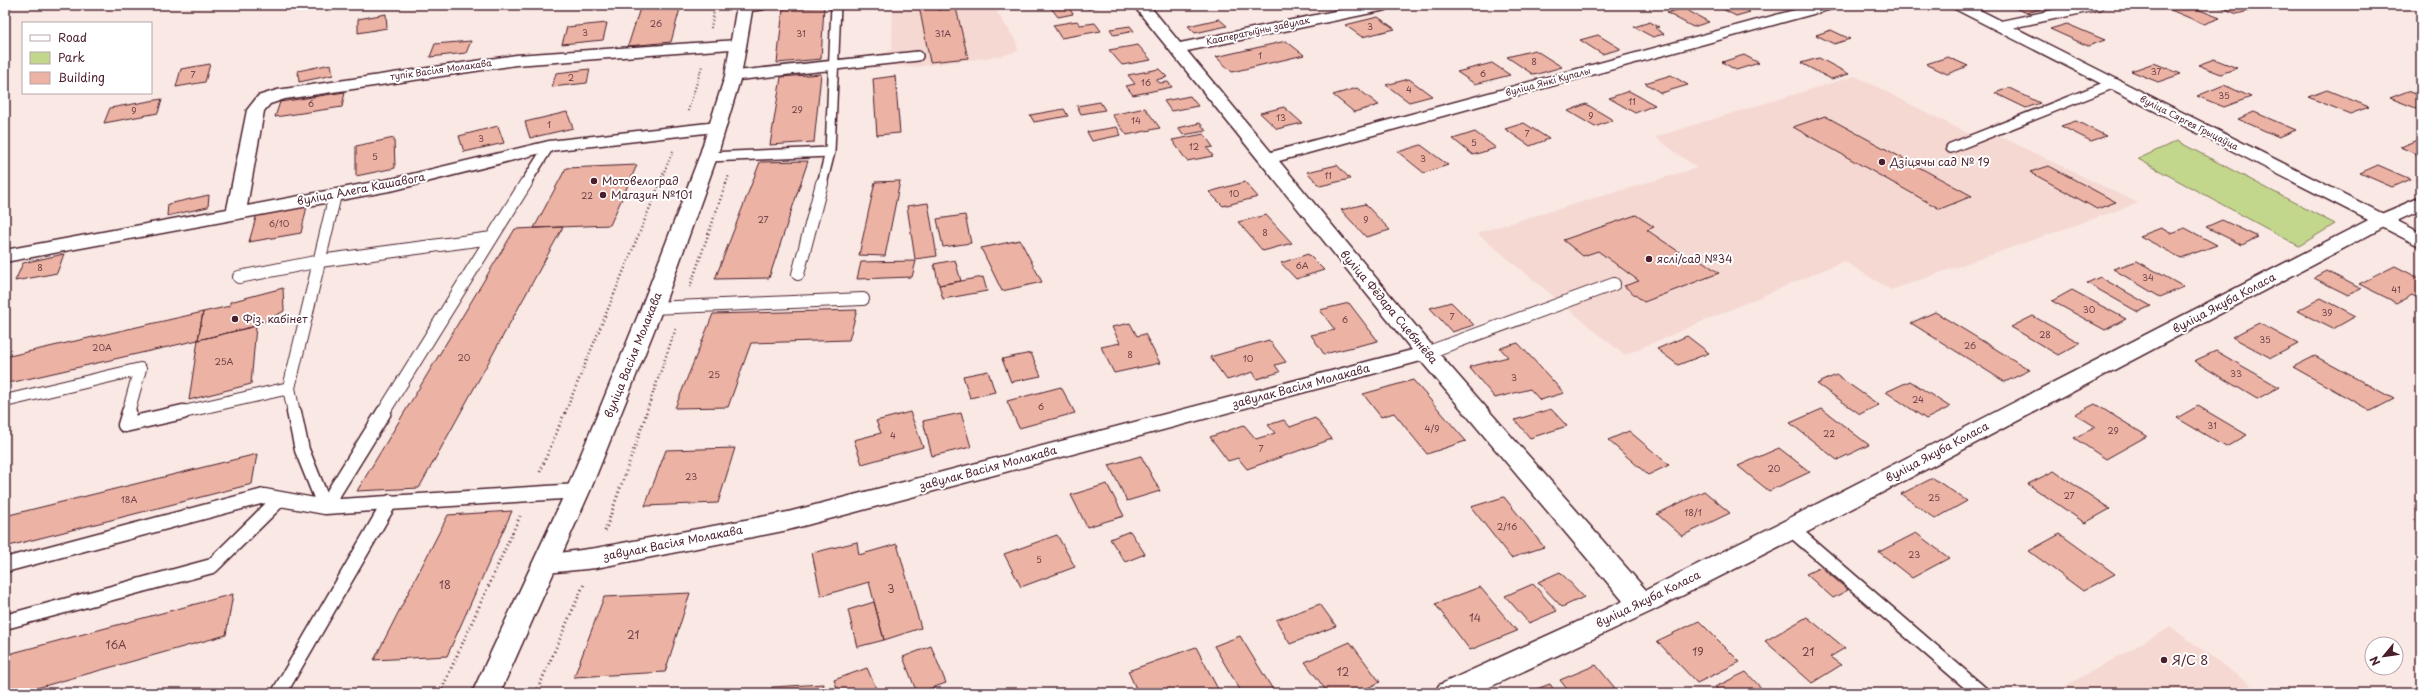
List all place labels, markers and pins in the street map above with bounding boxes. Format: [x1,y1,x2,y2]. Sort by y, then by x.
place label: Дзіцячы сад № 19 [1889,153,1990,170]
marker: Дзіцячы сад № 19 [1877,157,1887,167]
place label: Мотовелоград [602,172,679,189]
marker: Мотовелоград [589,176,599,186]
place label: Магазин №101 [611,186,692,203]
marker: Магазин №101 [598,190,608,200]
place label: яслі/сад №34 [1657,250,1732,267]
marker: яслі/сад №34 [1644,254,1654,264]
place label: Фіз. кабінет [243,310,308,327]
marker: Фіз. кабінет [230,314,240,324]
place label: Я/С 8 [2172,650,2208,669]
marker: Я/С 8 [2159,655,2169,665]

